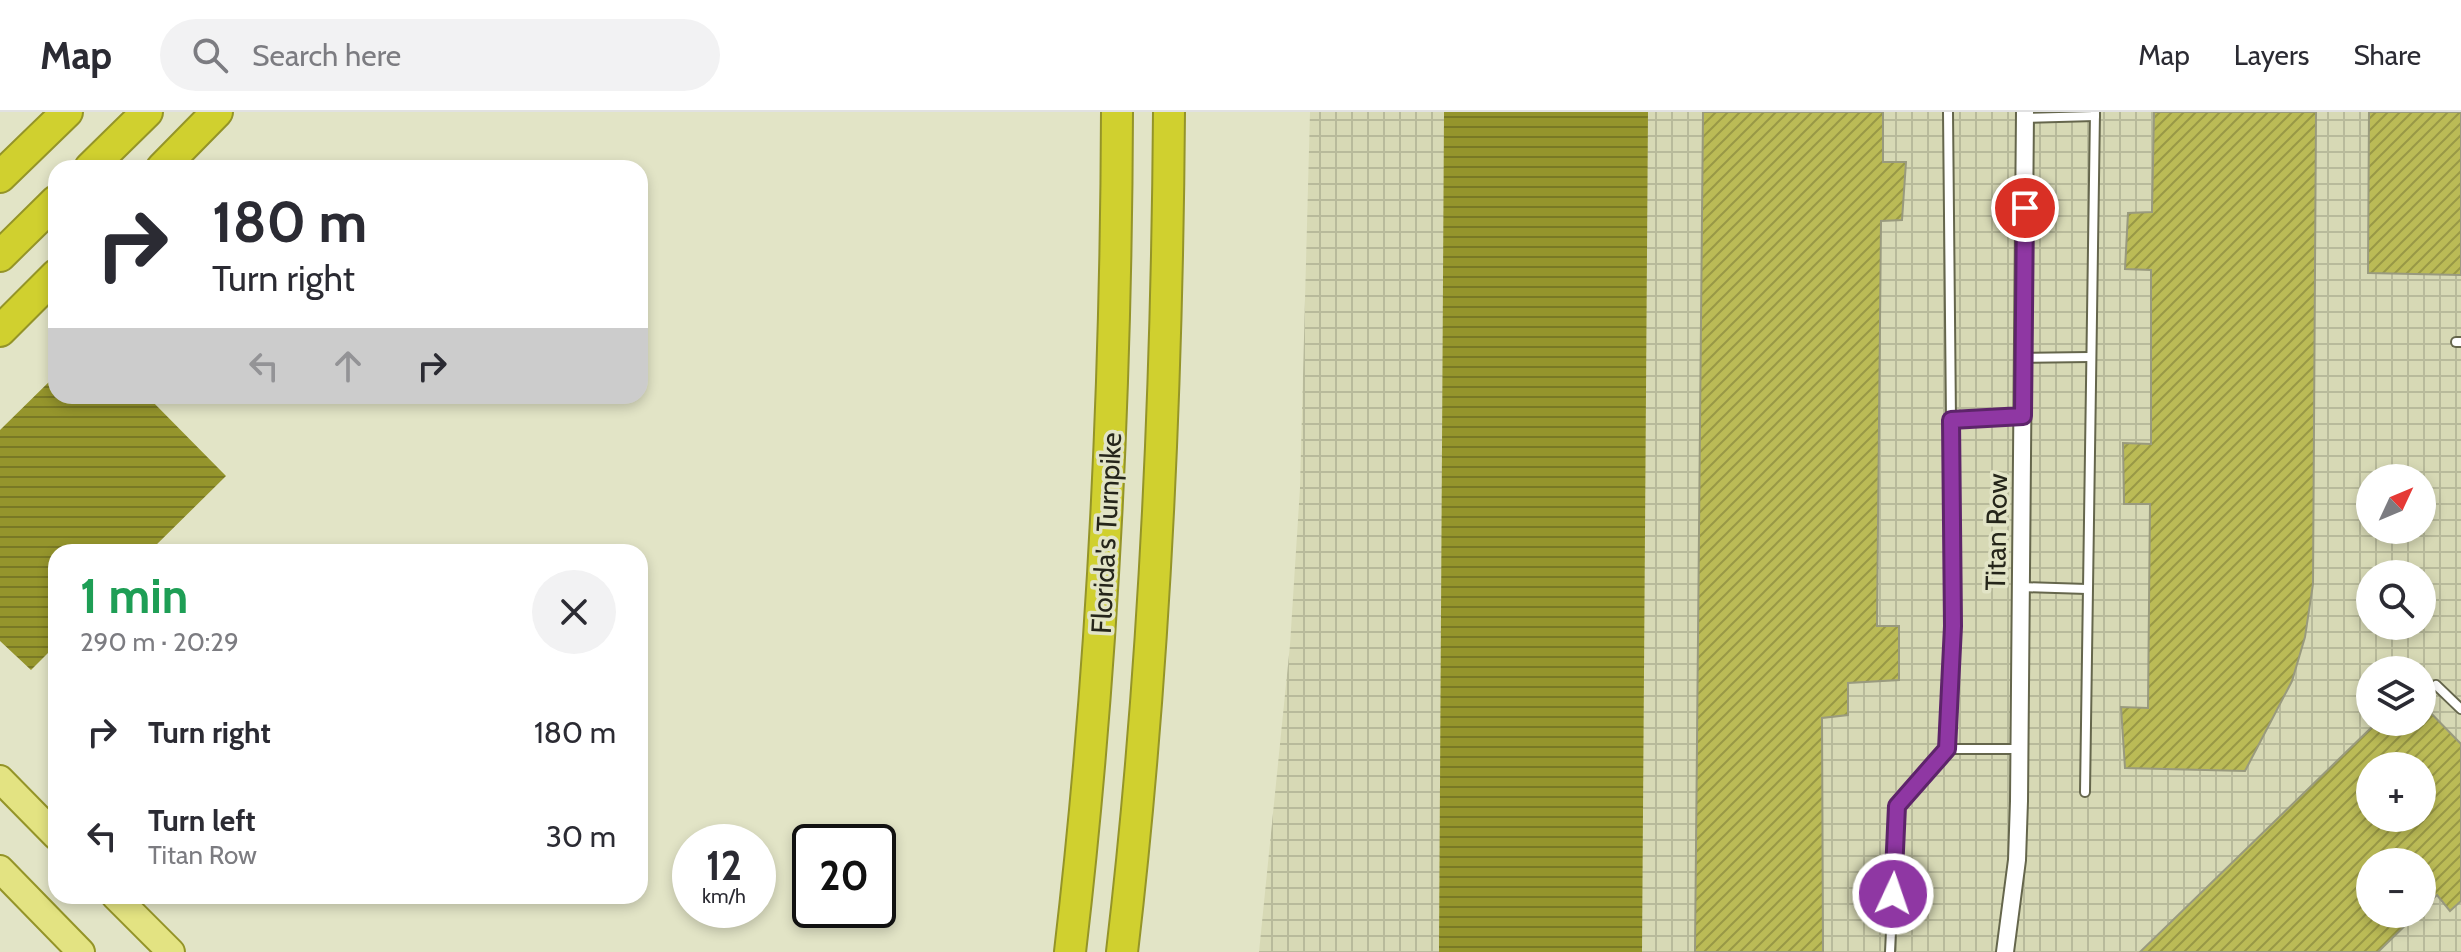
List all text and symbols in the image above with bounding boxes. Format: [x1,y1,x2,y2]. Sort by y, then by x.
search box [160,19,720,91]
text: Map [40,32,112,79]
icon: search [188,33,232,77]
text: Search here [252,37,401,74]
text: Map [2138,38,2190,72]
text: Layers [2234,38,2309,72]
text: Share [2353,38,2421,72]
pin [1991,174,2059,242]
icon: arrive [2003,186,2047,230]
text: 180 m [212,188,367,256]
icon: right [80,192,184,296]
text: Turn right [212,256,355,300]
icon: left [242,344,286,388]
icon: ahead [326,344,370,388]
icon: right [410,344,454,388]
street label: Florida's Turnpike [1084,431,1128,635]
north arrow [2356,464,2436,544]
map controls [2356,464,2436,928]
street label: Titan Row [1978,473,2014,591]
button: search [2356,560,2436,640]
text: 1 min [80,567,188,625]
button: close [532,570,616,654]
text: 290 m · 20:29 [80,626,239,658]
button: layers [2356,656,2436,736]
icon: right [80,710,124,754]
text: Turn right [148,714,271,751]
text: 180 m [534,714,616,751]
button: + [2356,752,2436,832]
text: Turn left [148,802,256,839]
icon: left [80,814,124,858]
text: 30 m [546,818,616,855]
speed limit sign: 20 [792,824,896,928]
text: Titan Row [148,839,257,871]
text: 12 [706,841,742,890]
button: − [2356,848,2436,928]
position arrow [1851,852,1935,936]
text: km/h [702,884,746,908]

